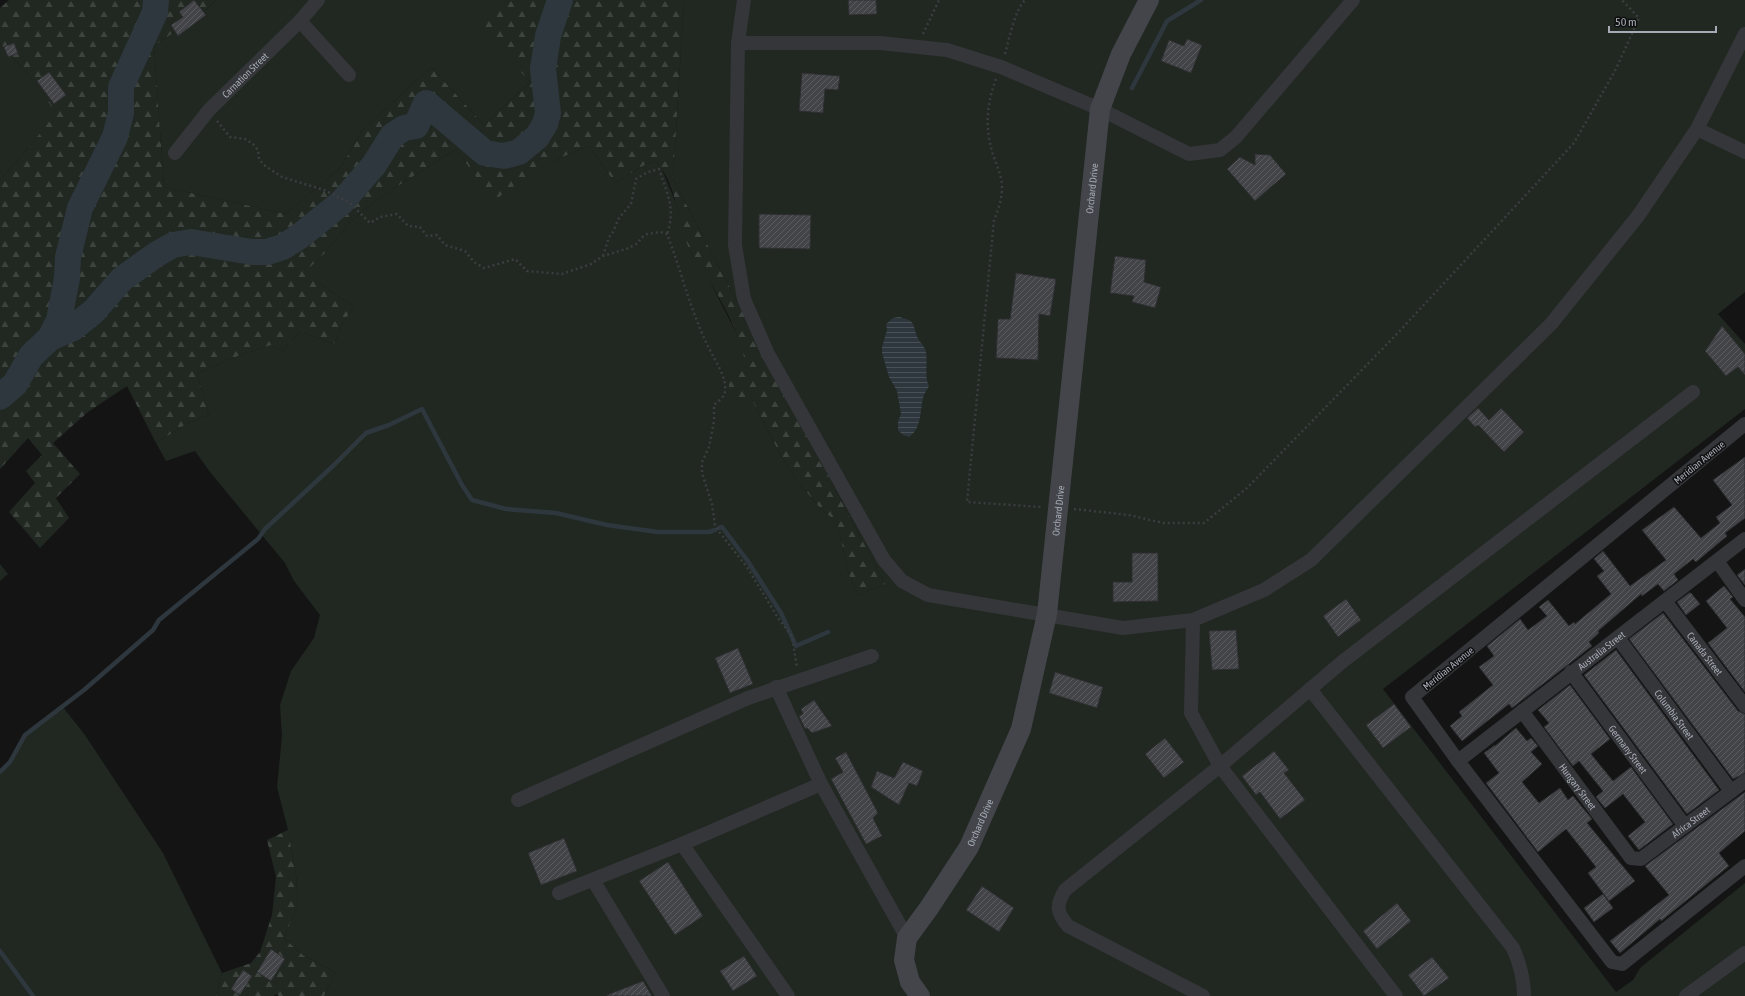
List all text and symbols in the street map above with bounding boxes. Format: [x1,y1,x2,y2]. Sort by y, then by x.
scale bar [1609,8,1716,34]
text: 50 m [1615,15,1637,29]
street label: Carnation Street [220,50,271,100]
street label: Orchard Drive [1084,162,1100,214]
street label: Meridian Avenue [1672,438,1727,486]
street label: Orchard Drive [1050,485,1066,537]
street label: Australia Street [1576,629,1627,672]
street label: Canada Street [1685,630,1725,678]
street label: Meridian Avenue [1421,644,1476,692]
street label: Columbia Street [1652,688,1696,742]
street label: Germany Street [1606,723,1649,776]
street label: Hungary Street [1557,762,1598,812]
street label: Orchard Drive [965,797,996,848]
street label: Africa Street [1670,804,1712,840]

